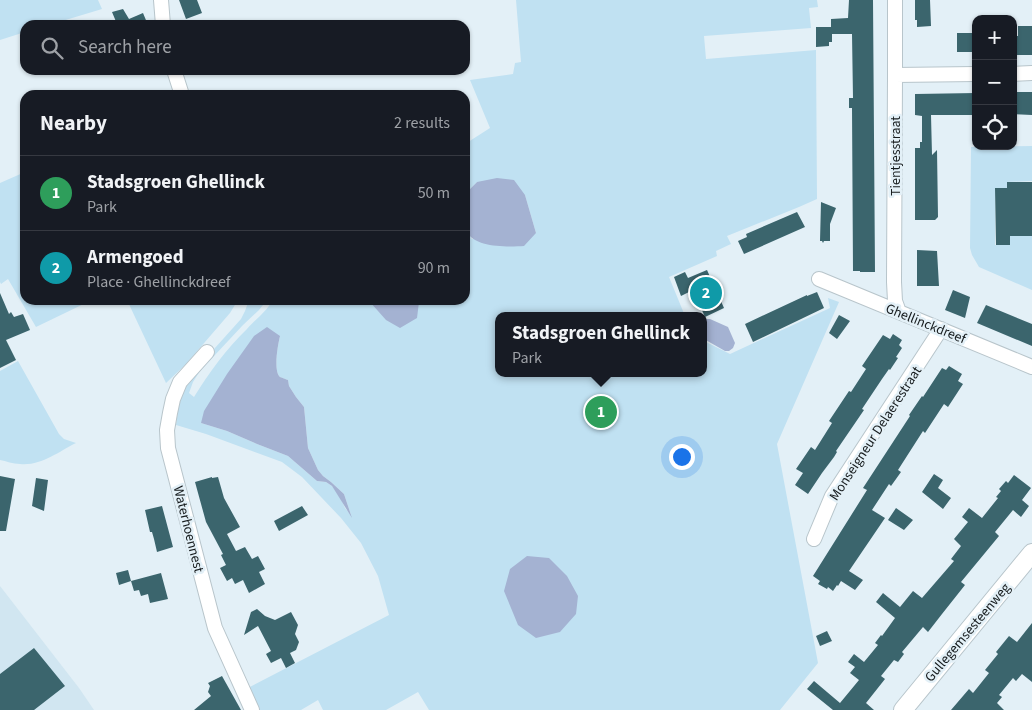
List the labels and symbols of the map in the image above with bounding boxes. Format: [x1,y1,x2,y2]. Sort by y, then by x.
street label: Tientjesstraat [886,116,906,196]
pin: 2 [690,274,722,312]
street label: Ghellinckdreef [883,299,970,349]
street label: Monseigneur Delaerestraat [825,362,927,505]
pin: 1 [585,393,617,431]
your location [669,444,695,470]
street label: Waterhoennest [168,484,209,575]
street label: Gullegemsesteenweg [920,579,1015,687]

